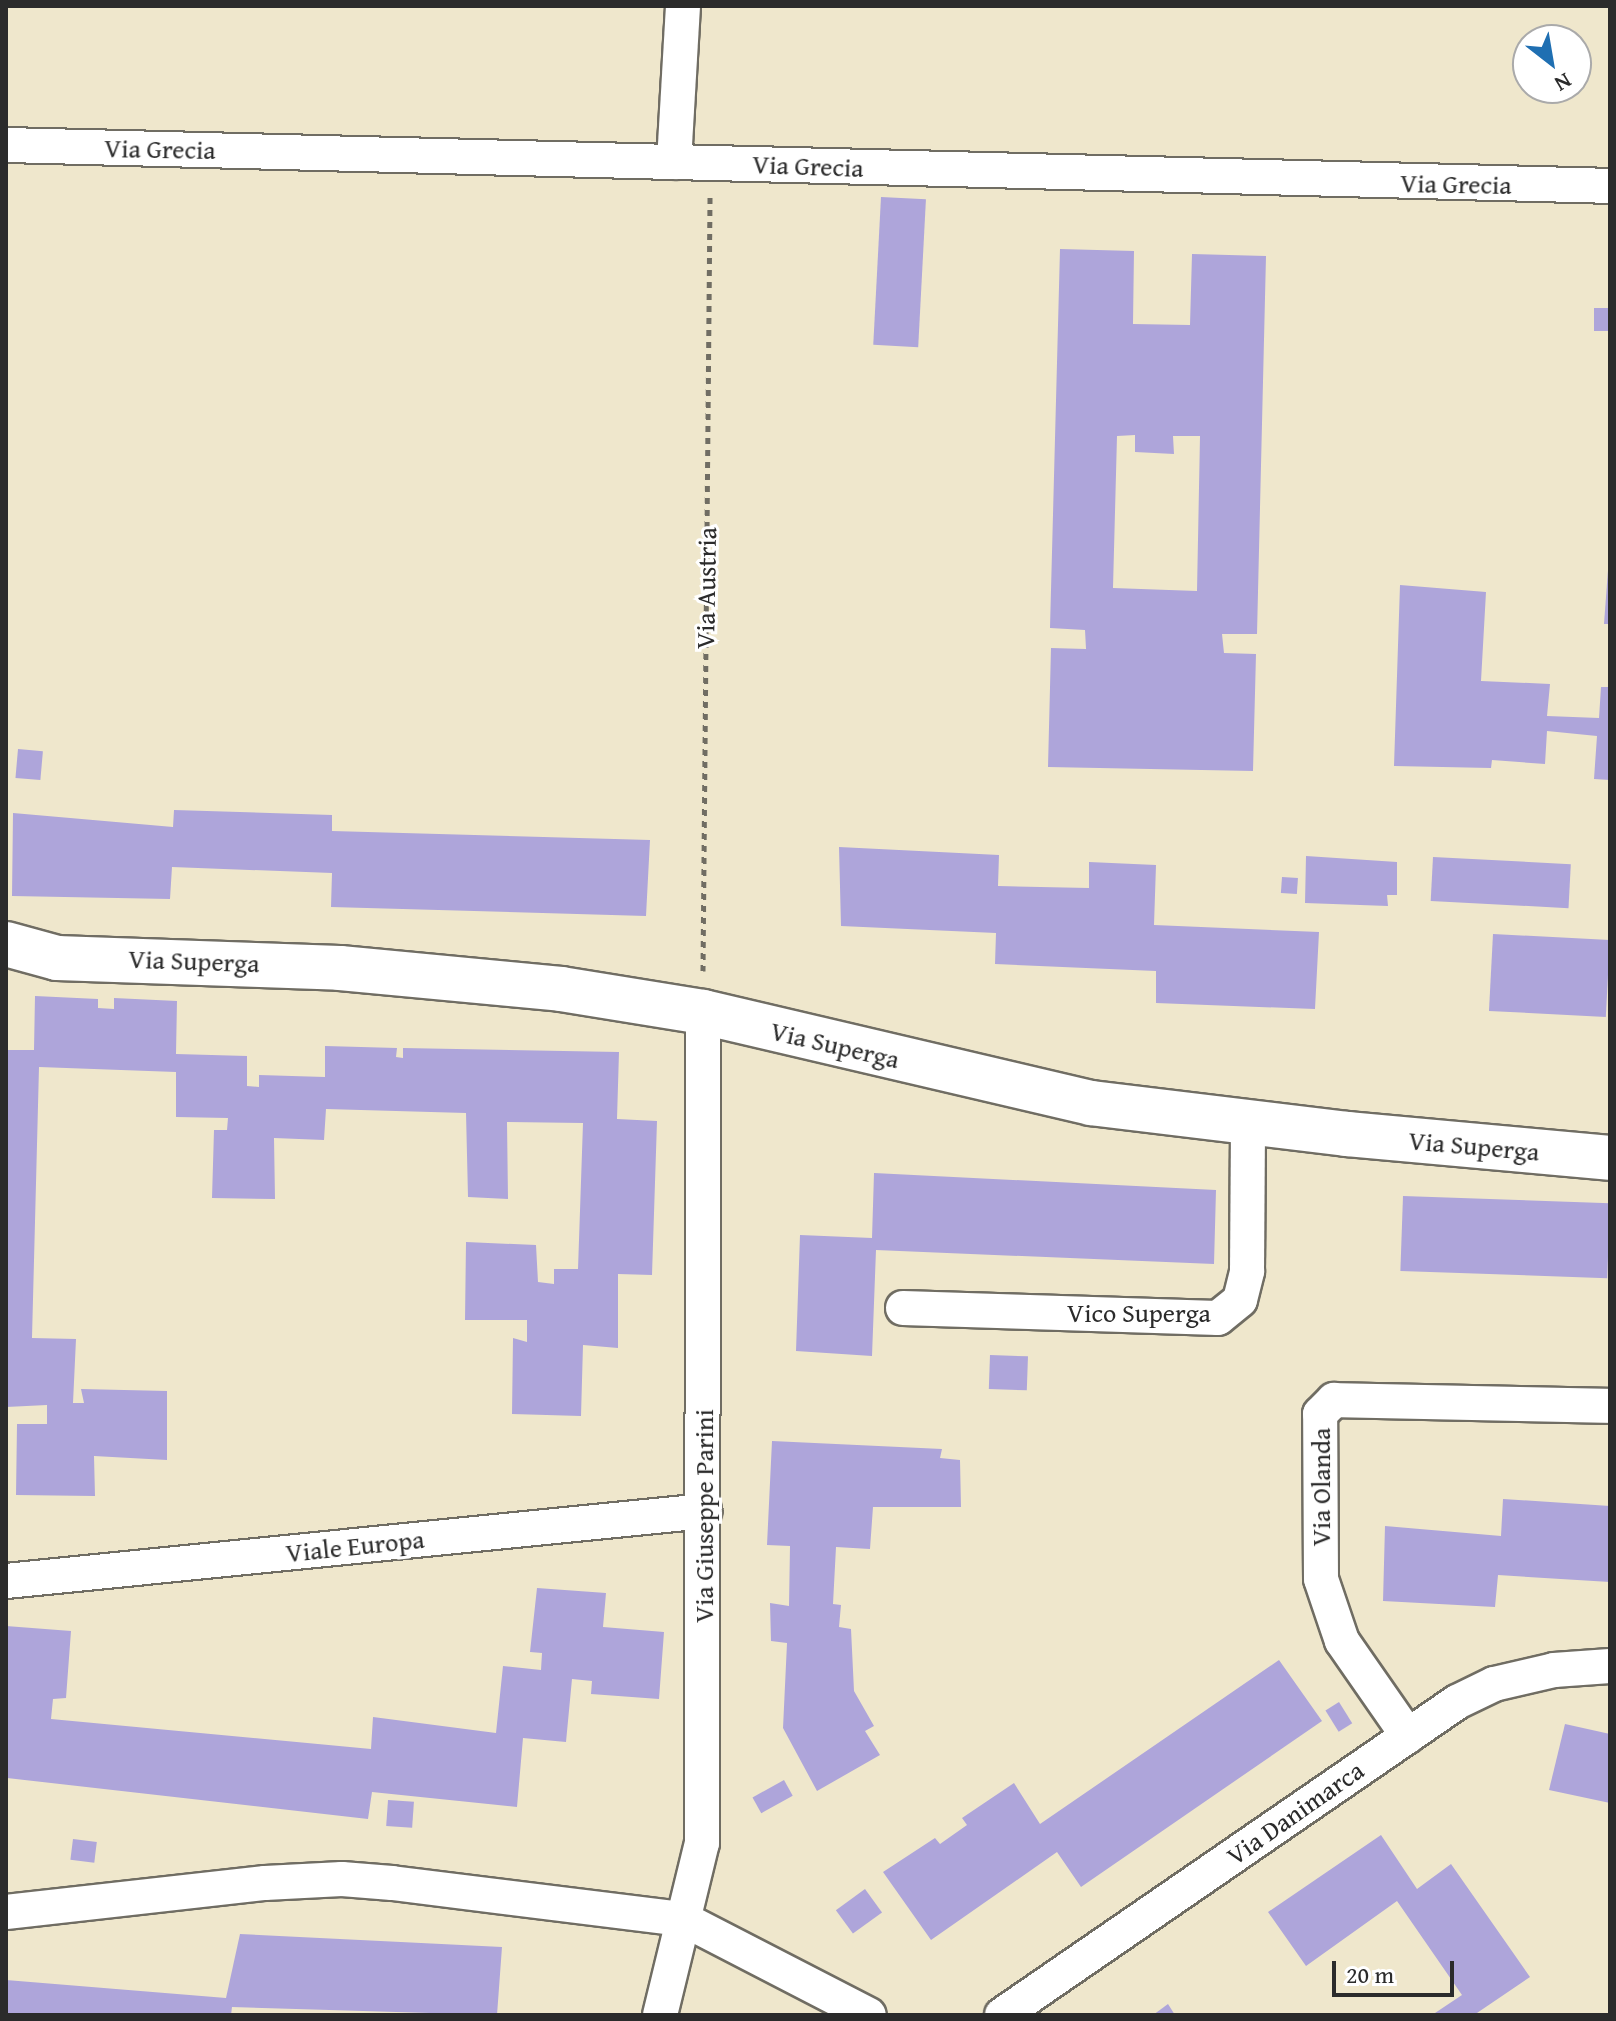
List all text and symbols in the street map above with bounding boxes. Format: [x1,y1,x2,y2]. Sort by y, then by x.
north arrow [1512,24,1592,104]
text: N [1549,65,1578,100]
street label: Via Grecia [104,132,216,166]
street label: Via Grecia [752,148,864,184]
street label: Via Grecia [1400,167,1512,201]
street label: Via Austria [689,527,723,649]
street label: Via Superga [128,943,260,979]
street label: Via Superga [768,1015,902,1075]
street label: Via Superga [1407,1125,1541,1167]
street label: Vico Superga [1067,1297,1211,1329]
street label: Via Giuseppe Parini [688,1409,720,1623]
street label: Via Olanda [1305,1428,1337,1546]
street label: Viale Europa [284,1523,426,1569]
street label: Via Danimarca [1221,1754,1369,1872]
scale bar [1336,1945,1458,1995]
text: 20 m [1346,1957,1394,1992]

